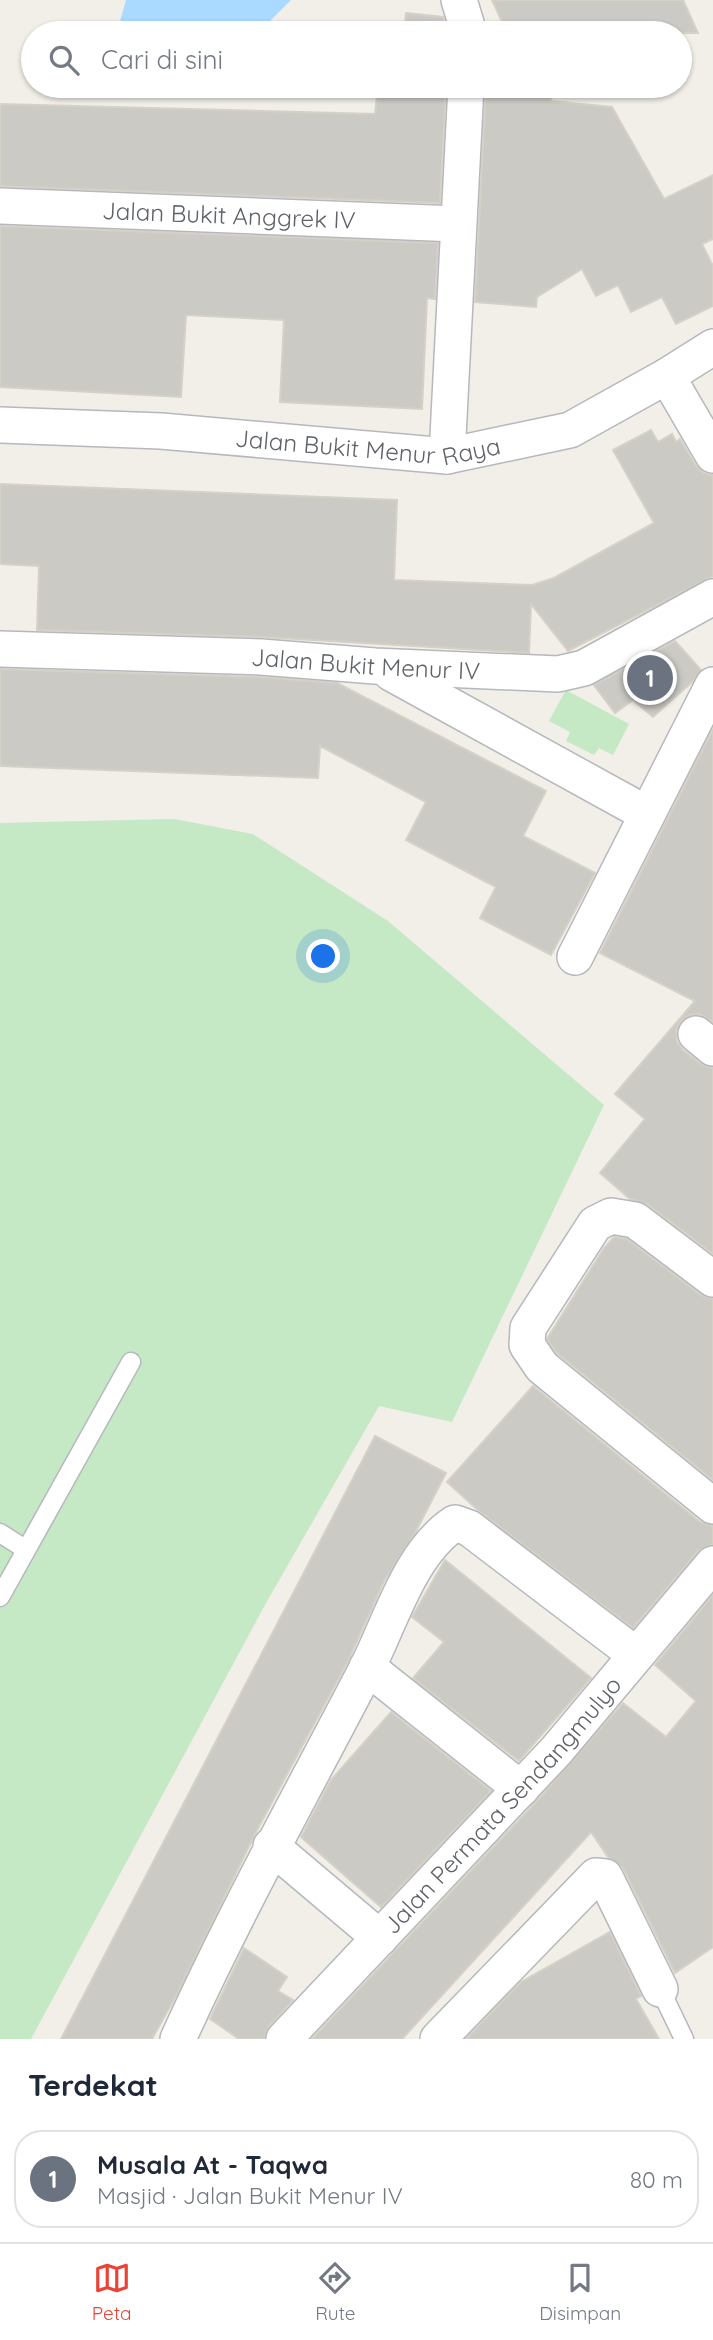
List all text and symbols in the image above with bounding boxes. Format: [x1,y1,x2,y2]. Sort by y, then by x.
search box [21,21,692,98]
icon: search [45,41,83,79]
text: Cari di sini [101,43,223,76]
street label: Jalan Bukit Anggrek IV [101,195,356,235]
street label: Jalan Bukit Menur Raya [234,423,503,472]
street label: Jalan Bukit Menur IV [251,642,481,686]
pin: 1 [627,652,673,704]
your location [306,939,340,973]
street label: Jalan Permata Sendangmulyo [376,1670,628,1940]
text: Terdekat [28,2066,158,2104]
text: Musala At - Taqwa [97,2148,328,2181]
text: 1 [49,2165,57,2194]
text: 80 m [630,2165,683,2194]
text: Masjid · Jalan Bukit Menur IV [97,2181,403,2210]
tab: Peta [92,2259,132,2325]
tab: Rute [315,2259,356,2325]
tab: Disimpan [539,2259,621,2325]

